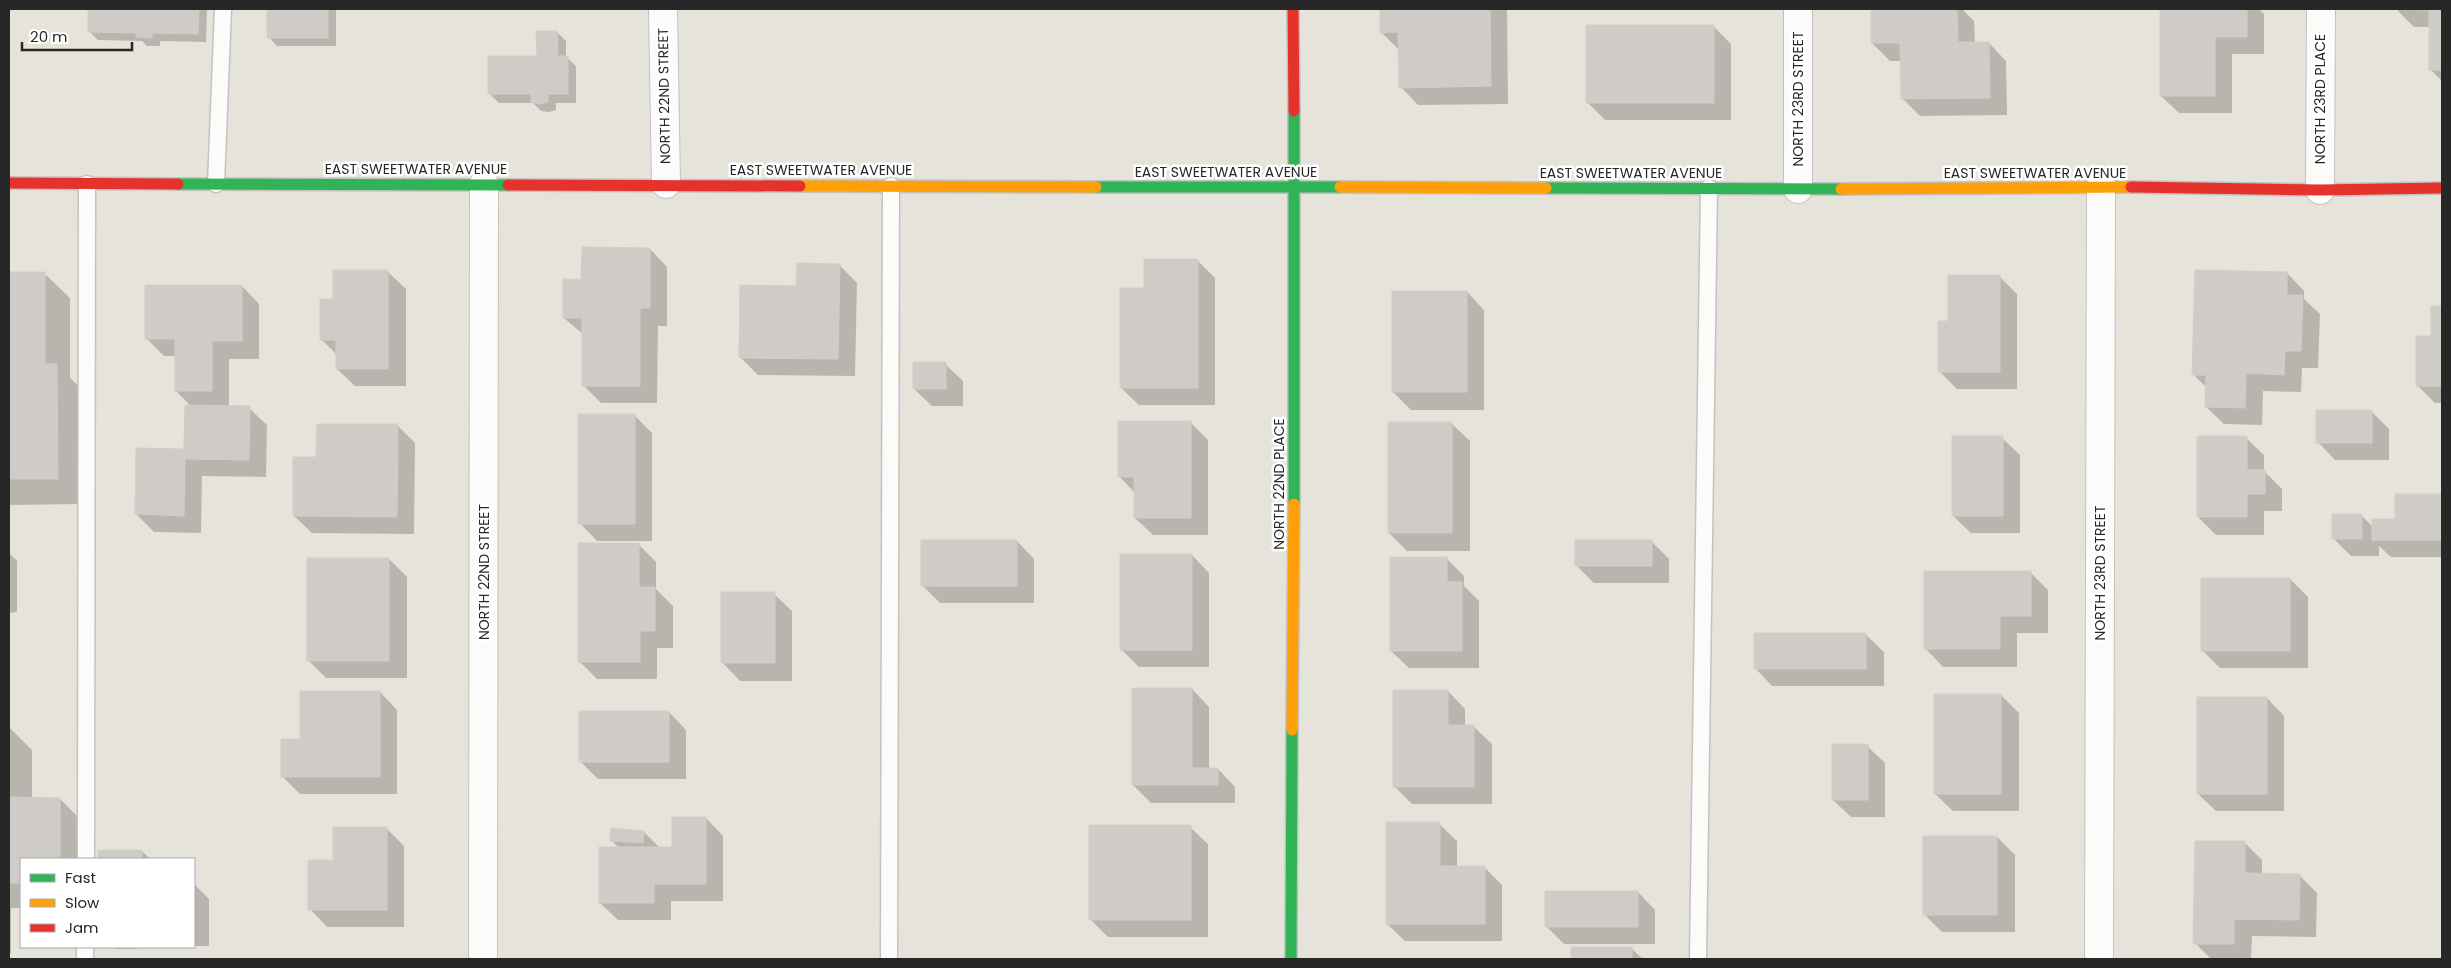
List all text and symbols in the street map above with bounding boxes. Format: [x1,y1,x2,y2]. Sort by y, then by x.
scale bar [22,20,132,52]
text: 20 m [30,26,68,47]
street label: NORTH 22ND STREET [653,27,675,164]
street label: NORTH 23RD STREET [1788,31,1808,167]
street label: NORTH 23RD PLACE [2310,34,2330,164]
street label: EAST SWEETWATER AVENUE [325,159,507,179]
street label: EAST SWEETWATER AVENUE [730,160,912,180]
street label: EAST SWEETWATER AVENUE [1135,162,1317,182]
street label: EAST SWEETWATER AVENUE [1540,163,1722,183]
street label: EAST SWEETWATER AVENUE [1944,163,2126,183]
street label: NORTH 22ND PLACE [1269,418,1289,550]
street label: NORTH 22ND STREET [474,503,494,640]
street label: NORTH 23RD STREET [2090,505,2110,641]
legend [20,858,195,948]
text: Fast [65,867,96,888]
text: Slow [65,892,100,913]
text: Jam [65,917,99,938]

